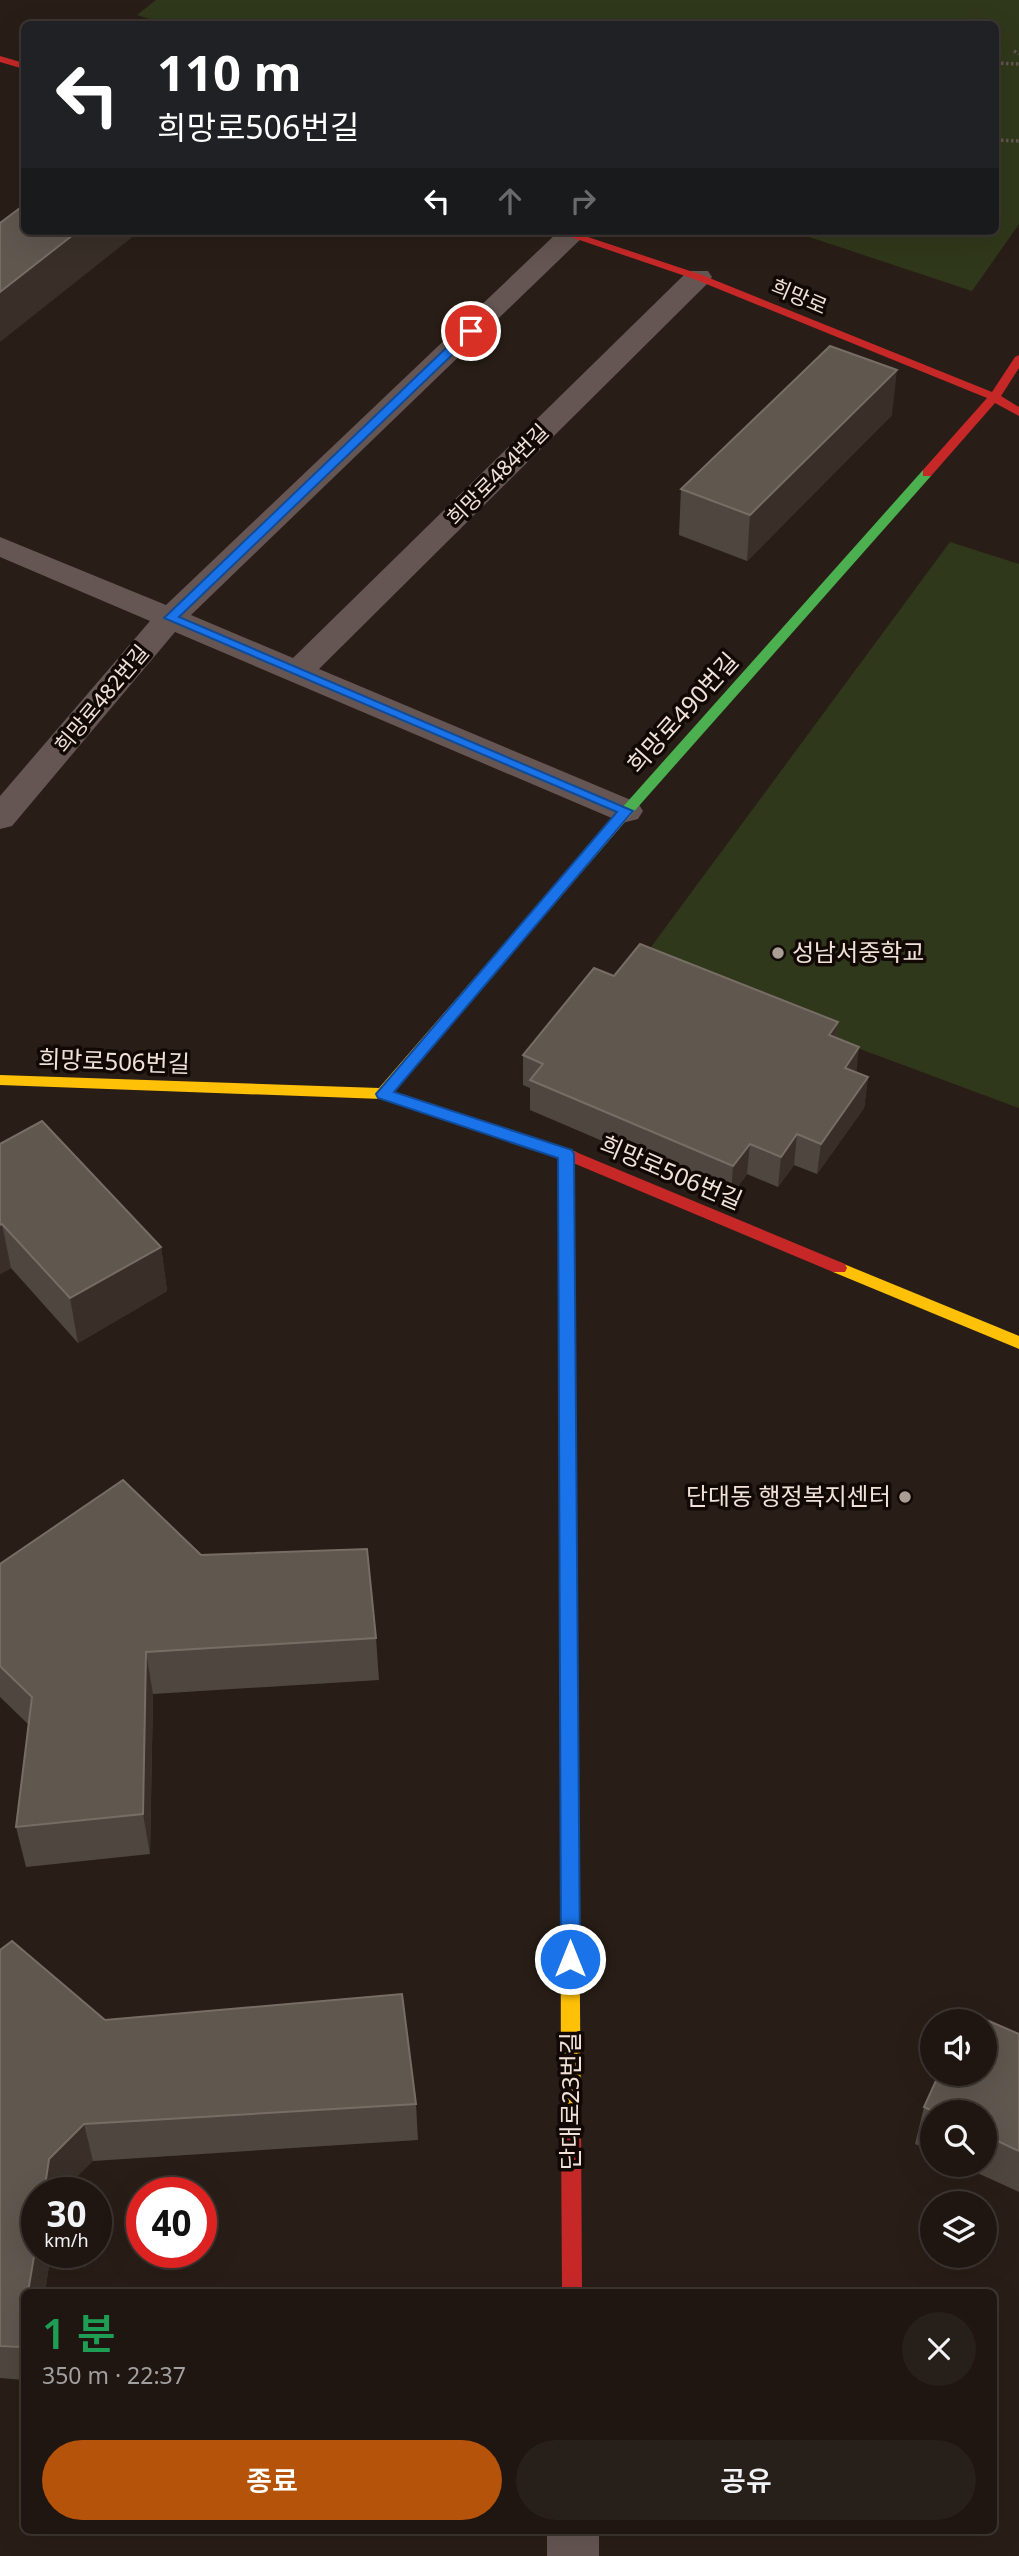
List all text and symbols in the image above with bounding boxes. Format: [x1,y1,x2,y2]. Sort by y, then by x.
text: 110 m [157,39,302,105]
icon: left [42,49,133,140]
text: 희망로506번길 [157,105,359,148]
icon: left [418,182,456,220]
icon: ahead [491,182,529,220]
icon: right [564,182,602,220]
street label: 희망로 [767,272,832,320]
pin [441,301,501,361]
icon: arrive [452,312,490,350]
street label: 희망로484번길 [440,417,554,531]
street label: 희망로482번길 [48,639,155,758]
street label: 희망로490번길 [619,645,745,779]
place label: 성남서중학교 [792,935,924,968]
marker: 성남서중학교 [770,945,786,961]
street label: 희망로506번길 [38,1041,190,1080]
street label: 희망로506번길 [595,1127,748,1216]
place label: 단대동 행정복지센터 [686,1479,891,1512]
marker: 단대동 행정복지센터 [897,1489,913,1505]
position arrow [533,1922,607,1996]
map controls [920,2009,997,2268]
button: sound [920,2009,997,2086]
street label: 단대로23번길 [553,2032,586,2170]
button: search [920,2100,997,2177]
speed limit sign: 40 [126,2177,217,2268]
text: 30 [46,2190,87,2237]
button: layers [920,2191,997,2268]
text: km/h [44,2228,89,2252]
text: 1 분 [42,2304,116,2361]
button: close [902,2312,976,2386]
text: 350 m · 22:37 [42,2359,186,2391]
button: 종료 [42,2440,502,2520]
button: 공유 [516,2440,976,2520]

